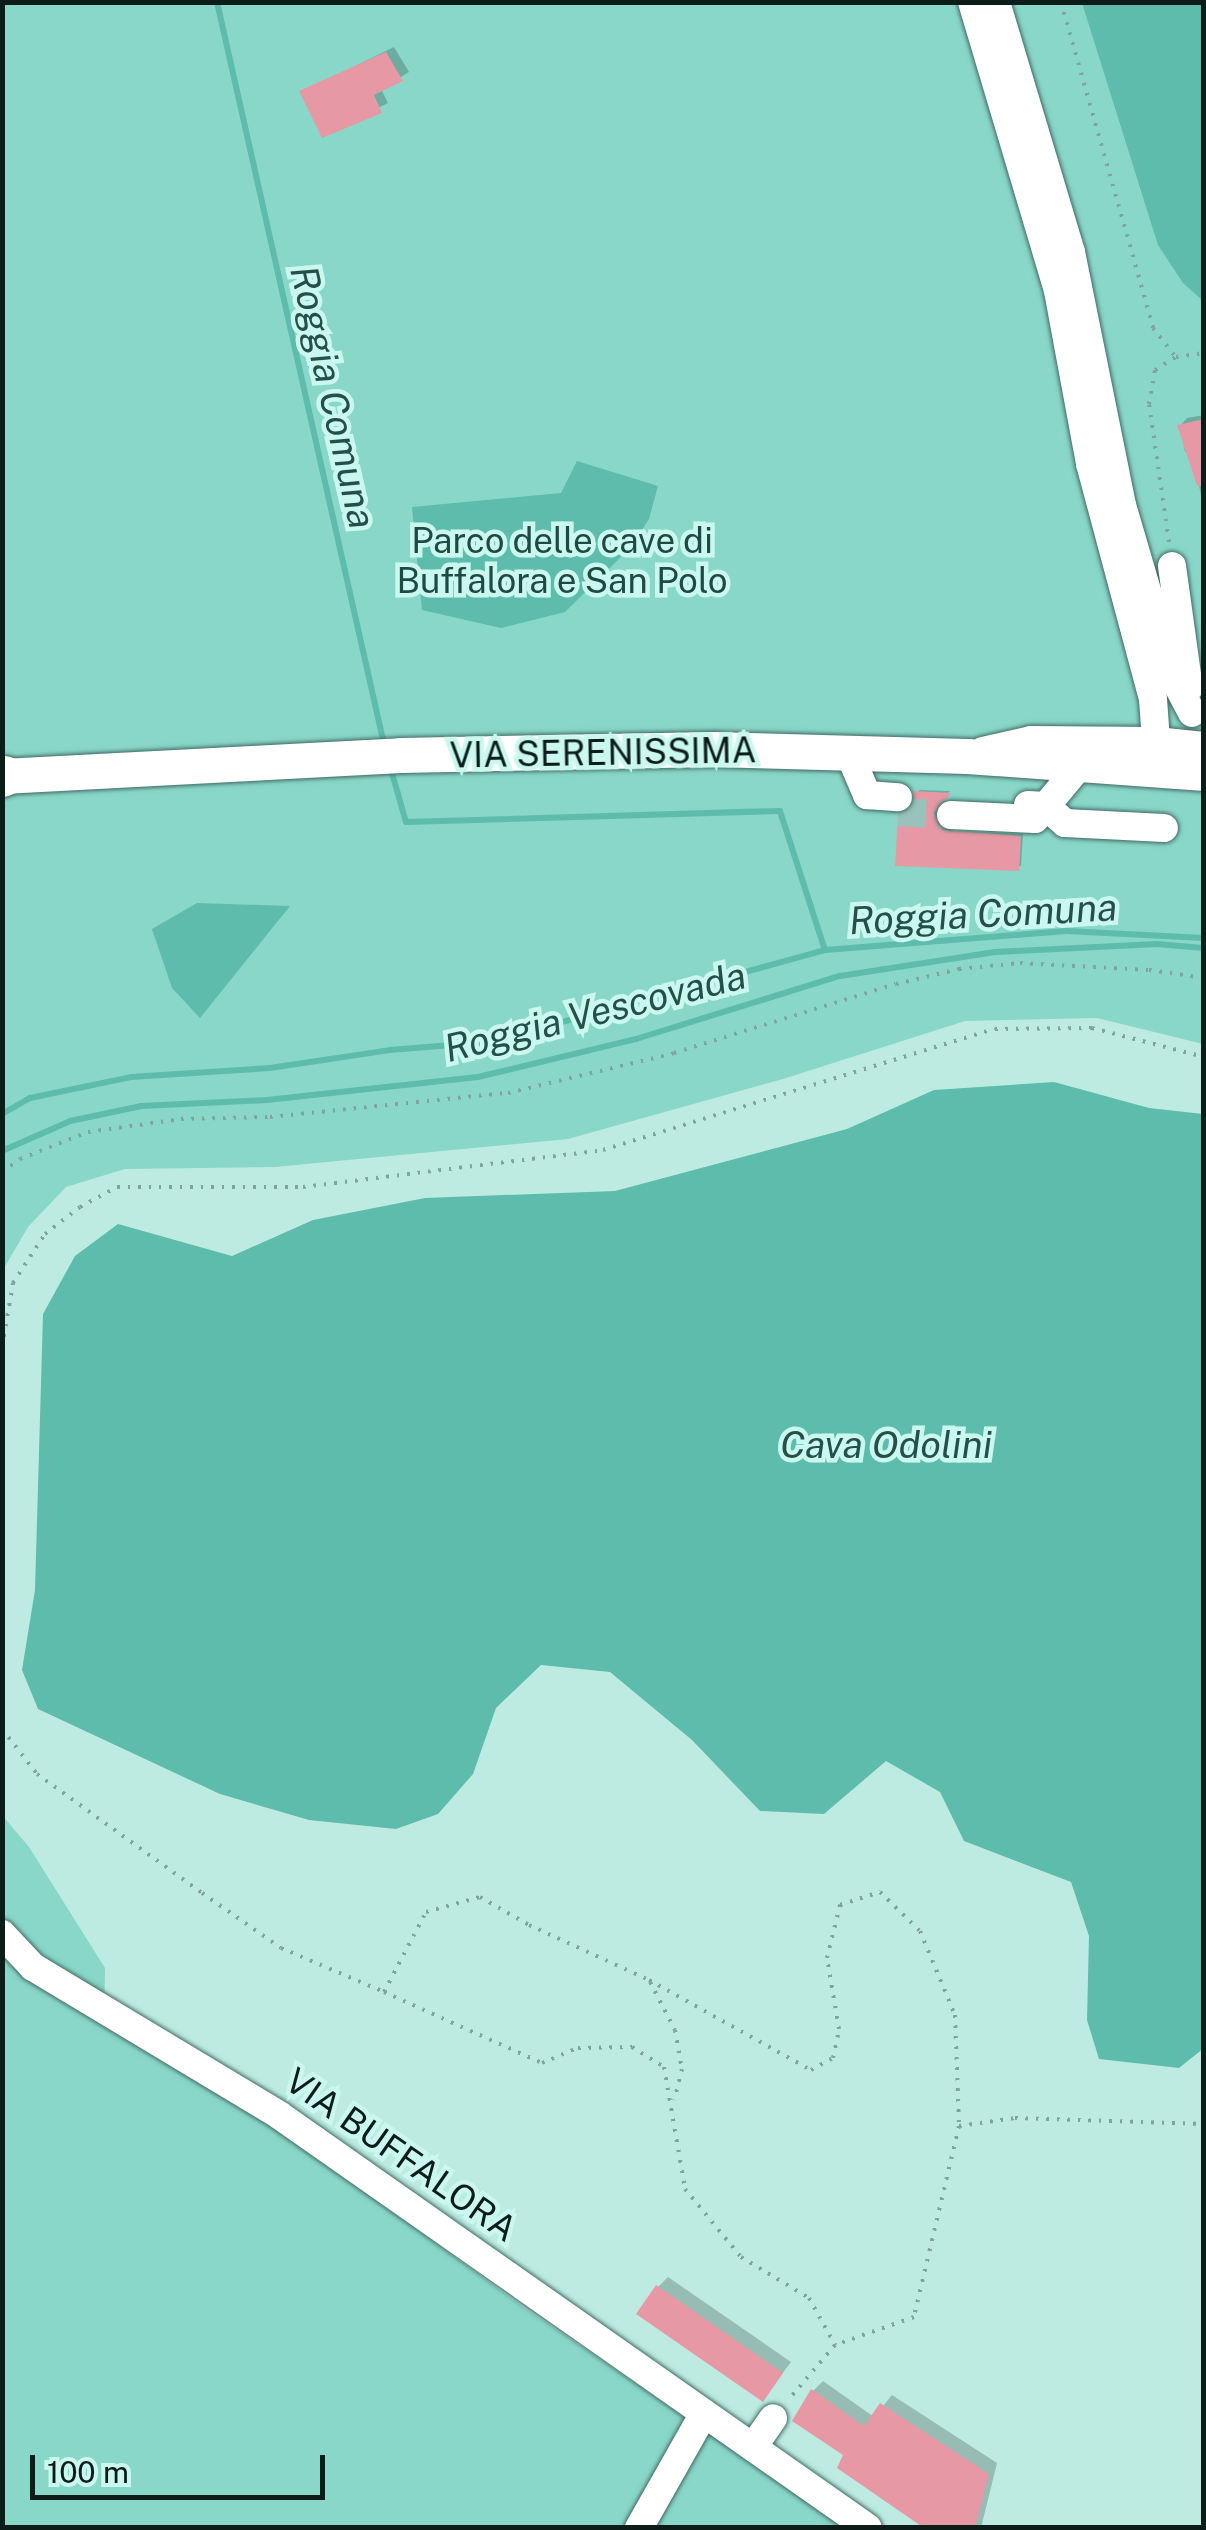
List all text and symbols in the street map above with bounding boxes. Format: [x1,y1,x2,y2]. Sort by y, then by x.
water label: Roggia Comuna [281,261,385,533]
park label: Parco delle cave di Buffalora e San Polo [396,520,728,602]
street label: VIA SERENISSIMA [449,729,757,777]
water label: Roggia Comuna [848,884,1118,944]
water label: Roggia Vescovada [439,952,751,1072]
water label: Cava Odolini [780,1422,992,1468]
street label: VIA BUFFALORA [277,2060,525,2250]
scale bar [35,2435,330,2497]
text: 100 m [47,2454,129,2490]

